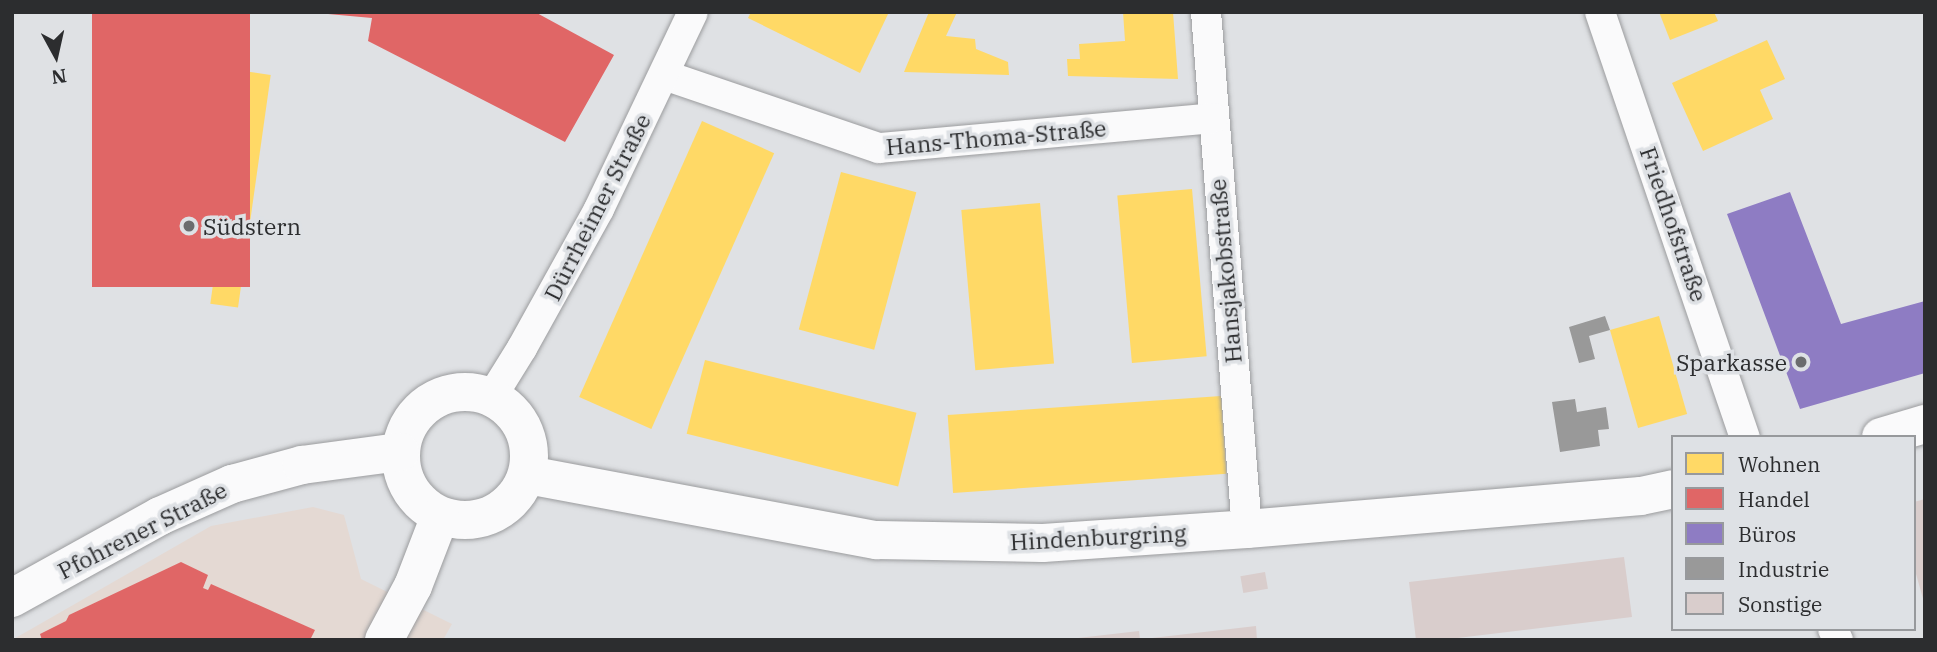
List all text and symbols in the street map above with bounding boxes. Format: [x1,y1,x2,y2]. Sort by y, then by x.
north arrow [21,21,91,91]
text: N [50,64,68,90]
street label: Dürrheimer Straße [538,109,656,305]
street label: Hans-Thoma-Straße [885,114,1107,160]
street label: Friedhofstraße [1635,143,1713,305]
street label: Hansjakobstraße [1203,178,1247,364]
place label: Südstern [203,212,301,240]
marker: Südstern [181,218,197,234]
place label: Sparkasse [1676,348,1787,376]
marker: Sparkasse [1793,354,1809,370]
legend [1671,435,1916,631]
text: Wohnen [1738,450,1820,478]
street label: Pfohrener Straße [53,475,231,585]
text: Handel [1738,485,1810,513]
street label: Hindenburgring [1009,519,1187,555]
text: Büros [1738,520,1796,548]
text: Industrie [1738,555,1829,583]
text: Sonstige [1738,590,1822,618]

